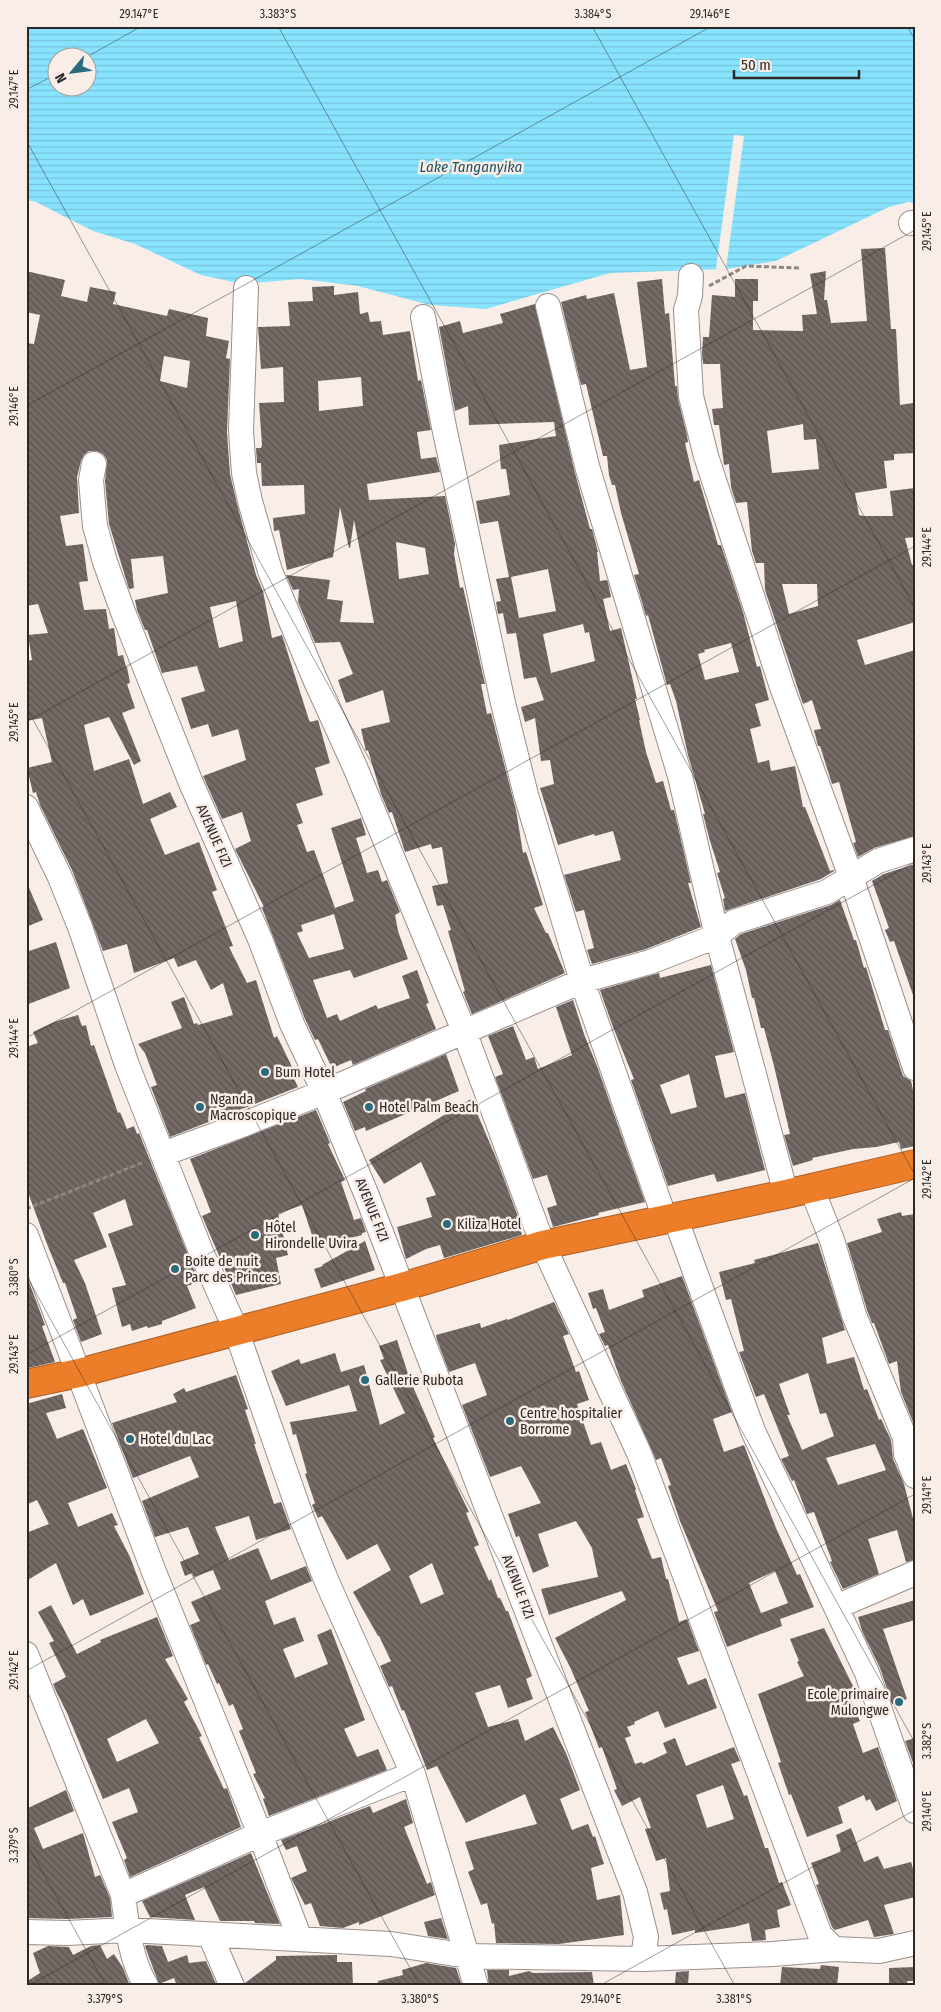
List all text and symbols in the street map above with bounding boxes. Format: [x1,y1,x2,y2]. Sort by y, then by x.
text: 29.147°E [120,7,159,21]
text: 3.383°S [260,7,296,21]
text: 3.384°S [575,7,611,21]
text: 29.146°E [690,7,730,21]
north arrow [48,48,98,98]
scale bar [734,48,858,80]
text: 50 m [741,56,771,74]
text: 29.147°E [7,69,21,108]
text: N [52,70,71,86]
water label: Lake Tanganyika [420,158,523,176]
text: 29.145°E [920,211,934,251]
text: 29.146°E [7,386,21,426]
text: 29.144°E [920,527,934,567]
text: 29.145°E [7,702,21,742]
street label: AVENUE FIZI [193,802,235,870]
text: 29.143°E [920,843,934,883]
text: 29.144°E [7,1018,21,1058]
place label: Bum Hotel [275,1064,335,1081]
marker: Bum Hotel [259,1066,271,1078]
place label: Nganda Macroscopique [210,1091,297,1124]
place label: Hotel Palm Beach [379,1099,479,1116]
marker: Nganda Macroscopique [194,1101,206,1113]
marker: Hotel Palm Beach [363,1101,375,1113]
text: 29.142°E [920,1159,934,1199]
street label: AVENUE FIZI [351,1176,393,1244]
place label: Kiliza Hotel [457,1216,522,1233]
marker: Kiliza Hotel [441,1218,453,1230]
place label: Hôtel Hirondelle Uvira [265,1219,358,1252]
marker: Hôtel Hirondelle Uvira [249,1229,261,1241]
place label: Boite de nuit Parc des Princes [185,1253,277,1286]
text: 3.380°S [7,1258,21,1296]
marker: Boite de nuit Parc des Princes [169,1263,181,1275]
text: 29.143°E [7,1334,21,1374]
place label: Gallerie Rubota [375,1372,464,1389]
marker: Gallerie Rubota [359,1374,371,1386]
place label: Centre hospitalier Borrome [520,1405,622,1438]
marker: Centre hospitalier Borrome [504,1415,516,1427]
place label: Hotel du Lac [140,1431,211,1448]
marker: Hotel du Lac [124,1433,136,1445]
text: 29.141°E [920,1476,934,1514]
street label: AVENUE FIZI [498,1552,538,1622]
text: 29.142°E [7,1650,21,1690]
place label: Ecole primaire Mulongwe [807,1686,889,1719]
marker: Ecole primaire Mulongwe [893,1696,905,1708]
text: 3.382°S [920,1723,934,1759]
text: 29.140°E [920,1790,934,1831]
text: 3.379°S [7,1827,21,1863]
text: 3.379°S [87,1992,123,2006]
text: 3.380°S [401,1992,439,2006]
text: 29.140°E [581,1992,622,2006]
text: 3.381°S [716,1992,752,2006]

